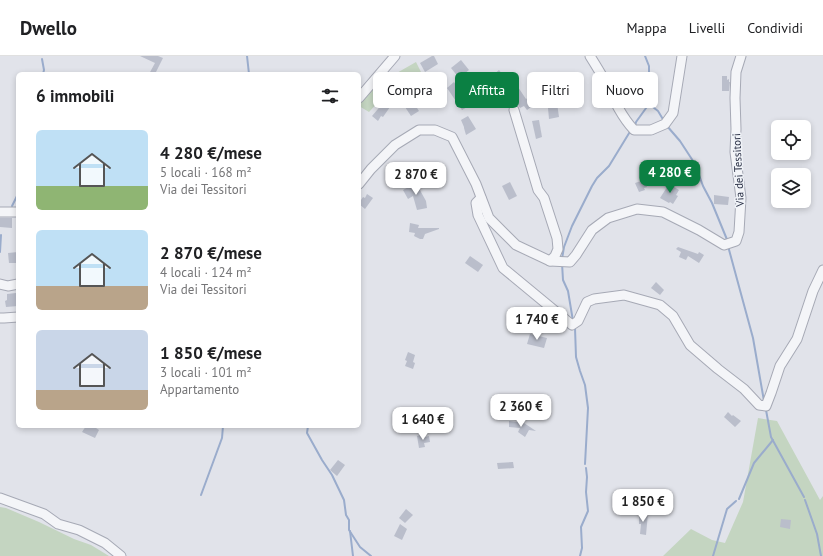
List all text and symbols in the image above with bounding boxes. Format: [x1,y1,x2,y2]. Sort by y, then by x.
text: Dwello [20,16,77,40]
text: Mappa [627,19,667,37]
text: Livelli [689,19,725,37]
text: Condividi [747,19,803,37]
chip: Compra [373,72,447,108]
chip: Affitta [455,72,519,108]
chip: Filtri [527,72,584,108]
chip: Nuovo [592,72,658,108]
text: 6 immobili [36,85,114,107]
icon: filters [319,85,341,107]
map controls [771,120,811,208]
button: locate [771,120,811,160]
street label: Via dei Tessitori [729,133,747,208]
text: 4 280 €/mese [160,142,262,164]
icon: home [68,146,116,194]
pin: 4 280 € [633,160,707,194]
pin: 2 870 € [379,162,453,196]
text: 5 locali · 168 m² [160,164,252,181]
text: 4 280 € [648,164,692,181]
text: 2 870 € [394,166,438,183]
button: layers [771,168,811,208]
text: Via dei Tessitori [160,181,247,198]
text: 2 870 €/mese [160,242,262,264]
icon: home [68,246,116,294]
text: 4 locali · 124 m² [160,264,252,281]
text: Via dei Tessitori [160,281,247,298]
pin: 1 740 € [500,307,574,341]
text: 1 740 € [515,311,559,328]
text: 1 850 €/mese [160,342,262,364]
icon: home [68,346,116,394]
text: 3 locali · 101 m² [160,364,252,381]
text: Appartamento [160,381,239,398]
pin: 2 360 € [484,394,558,428]
text: 2 360 € [499,398,543,415]
pin: 1 640 € [386,407,460,441]
text: 1 640 € [401,411,445,428]
pin: 1 850 € [606,489,680,523]
text: 1 850 € [621,493,665,510]

